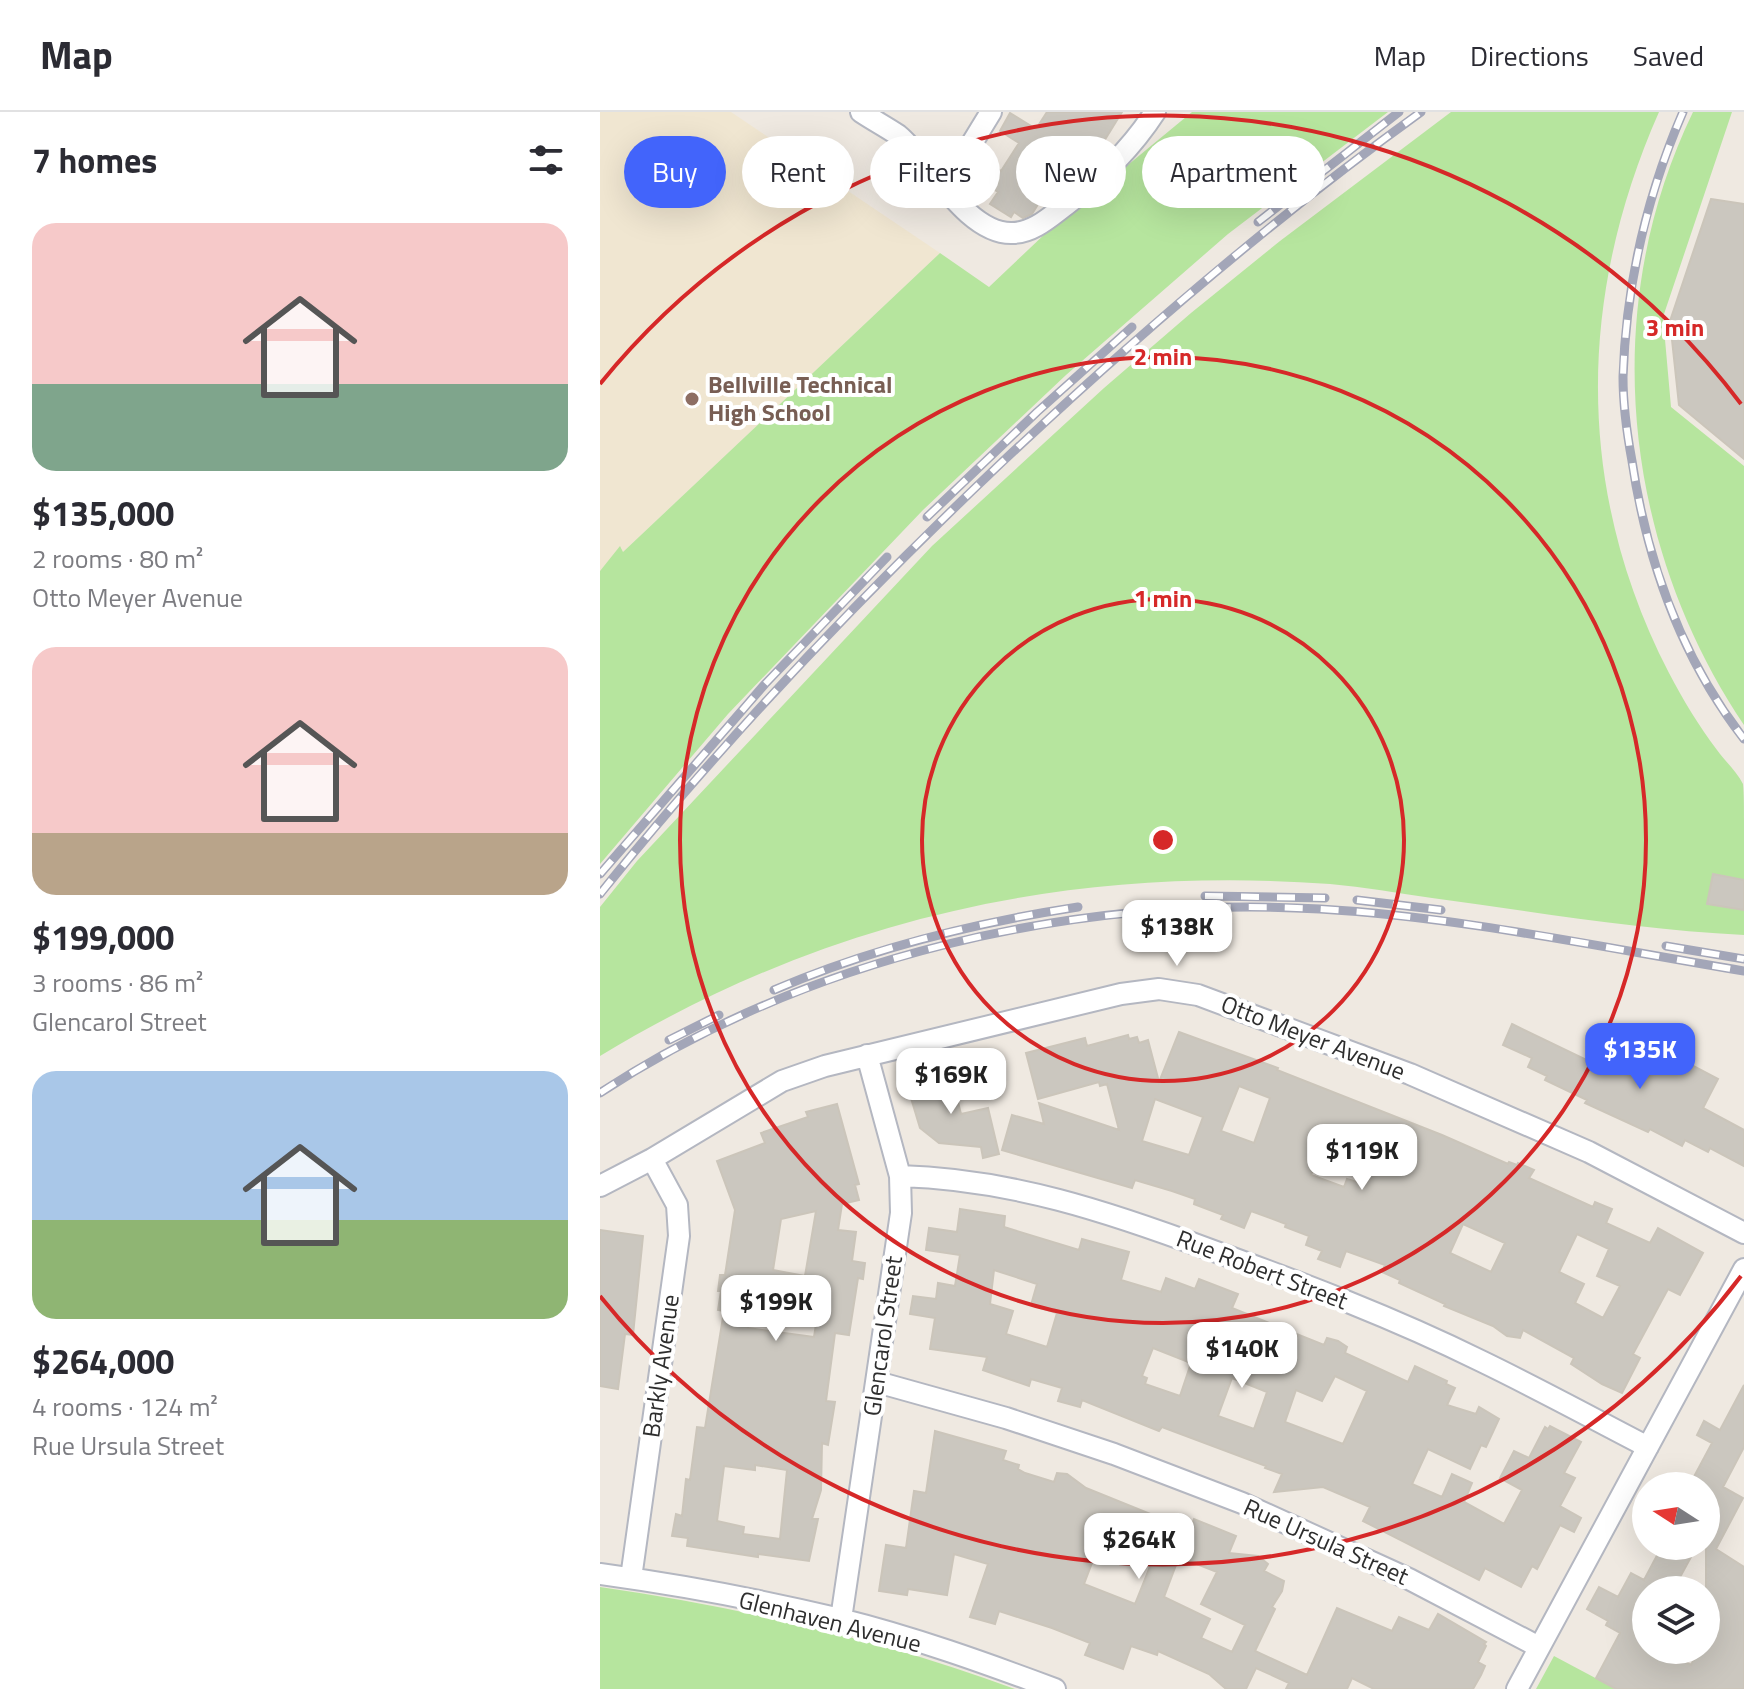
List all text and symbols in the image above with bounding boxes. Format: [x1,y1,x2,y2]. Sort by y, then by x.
text: Map [40,26,113,84]
text: Map [1374,34,1426,77]
text: Directions [1470,34,1589,77]
text: Saved [1633,34,1704,77]
text: 7 homes [32,134,157,186]
chip: Buy [624,136,726,208]
chip: Rent [742,136,854,208]
chip: Filters [870,136,1000,208]
chip: New [1016,136,1126,208]
chip: Apartment [1142,136,1325,208]
icon: filters [524,138,568,182]
icon: home [228,275,372,419]
text: 3 min [1646,309,1704,345]
text: 2 min [1134,338,1192,374]
place label: Bellville Technical High School [708,366,893,430]
marker: Bellville Technical High School [683,390,701,408]
text: $135,000 [32,487,174,539]
text: 2 rooms · 80 m² [32,539,203,578]
text: Otto Meyer Avenue [32,578,243,617]
text: 1 min [1134,580,1192,616]
icon: home [228,699,372,843]
centre of rings [1149,826,1177,854]
pin: $138K [1121,900,1233,968]
text: $138K [1140,906,1214,945]
text: $199,000 [32,911,174,963]
text: 3 rooms · 86 m² [32,963,203,1002]
street label: Otto Meyer Avenue [1216,985,1411,1089]
text: Glencarol Street [32,1002,207,1041]
pin: $135K [1584,1023,1696,1091]
text: $135K [1603,1029,1677,1068]
pin: $169K [895,1048,1007,1116]
text: $169K [914,1054,988,1093]
icon: home [228,1123,372,1267]
pin: $119K [1306,1124,1418,1192]
text: $119K [1325,1130,1399,1169]
street label: Rue Robert Street [1172,1220,1354,1318]
street label: Glencarol Street [853,1253,911,1418]
pin: $199K [720,1275,832,1343]
text: $199K [739,1281,813,1320]
street label: Barkly Avenue [632,1292,688,1440]
pin: $140K [1186,1322,1298,1390]
text: $140K [1205,1328,1279,1367]
text: $264,000 [32,1335,174,1387]
text: 4 rooms · 124 m² [32,1387,218,1426]
text: Rue Ursula Street [32,1426,224,1465]
north arrow [1632,1472,1720,1560]
map controls [1632,1472,1720,1664]
street label: Rue Ursula Street [1238,1489,1415,1594]
pin: $264K [1083,1513,1195,1581]
text: $264K [1102,1519,1176,1558]
button: layers [1632,1576,1720,1664]
street label: Glenhaven Avenue [735,1581,925,1661]

